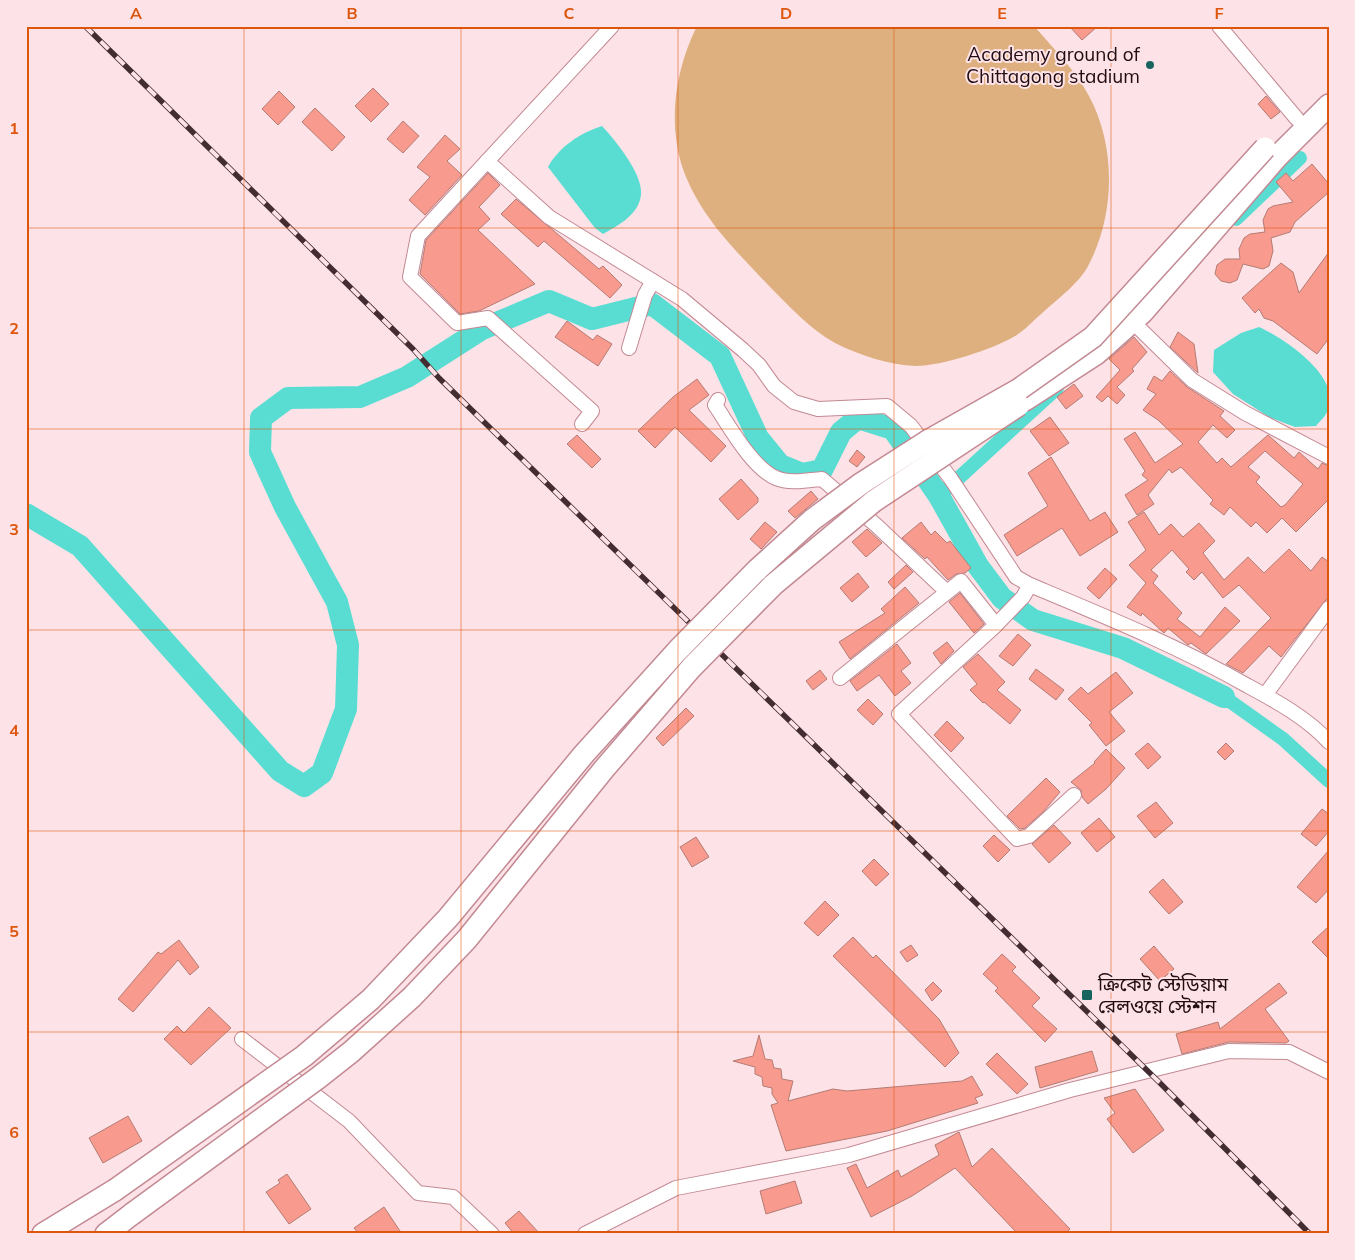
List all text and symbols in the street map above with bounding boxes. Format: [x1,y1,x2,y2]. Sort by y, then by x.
text: A [130,3,142,23]
text: B [346,3,358,23]
text: C [564,3,575,23]
text: D [780,3,792,23]
text: E [997,3,1007,23]
text: F [1214,3,1224,23]
place label: Academy ground of Chittagong stadium [966,42,1141,88]
marker: Academy ground of Chittagong stadium [1144,59,1156,71]
text: 1 [9,118,19,138]
text: 2 [9,318,19,338]
text: 3 [9,519,19,539]
text: 4 [9,720,19,740]
text: 5 [9,921,19,941]
place label: ক্রিকেট স্টেডিয়াম রেলওয়ে স্টেশন [1097,972,1229,1018]
marker: ক্রিকেট স্টেডিয়াম রেলওয়ে স্টেশন [1080,988,1094,1002]
text: 6 [9,1122,19,1142]

